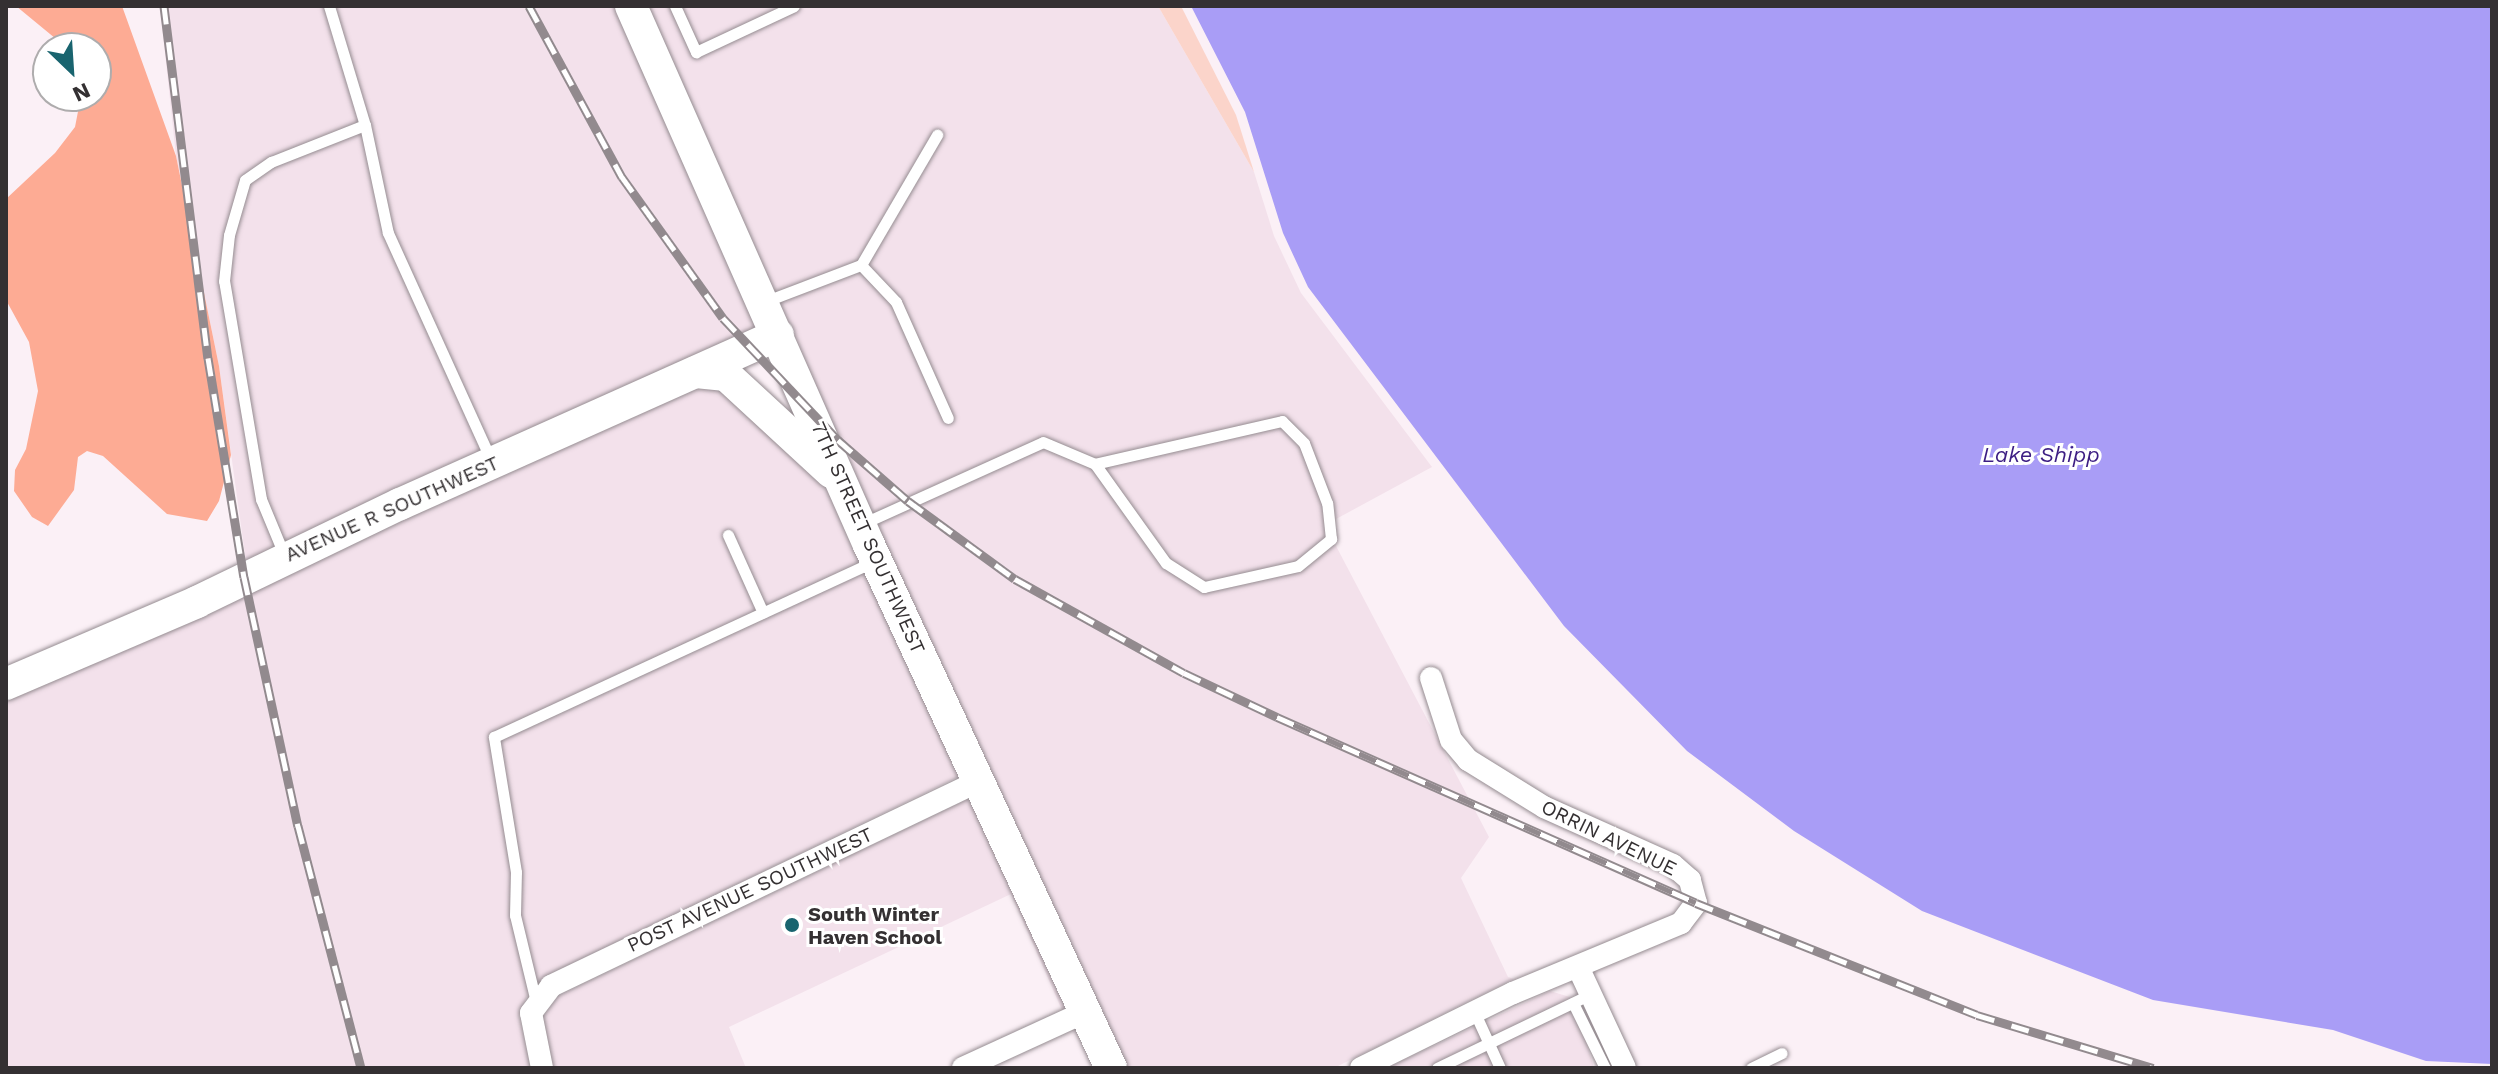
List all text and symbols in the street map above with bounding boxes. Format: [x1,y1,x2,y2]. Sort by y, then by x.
north arrow [32,32,112,112]
text: N [69,78,94,107]
street label: 7TH STREET SOUTHWEST [806,418,930,658]
water label: Lake Shipp [1982,442,2100,468]
street label: AVENUE R SOUTHWEST [281,451,503,567]
street label: ORRIN AVENUE [1537,795,1681,881]
street label: POST AVENUE SOUTHWEST [623,822,877,958]
place label: South Winter Haven School [808,902,942,949]
marker: South Winter Haven School [783,916,801,934]

